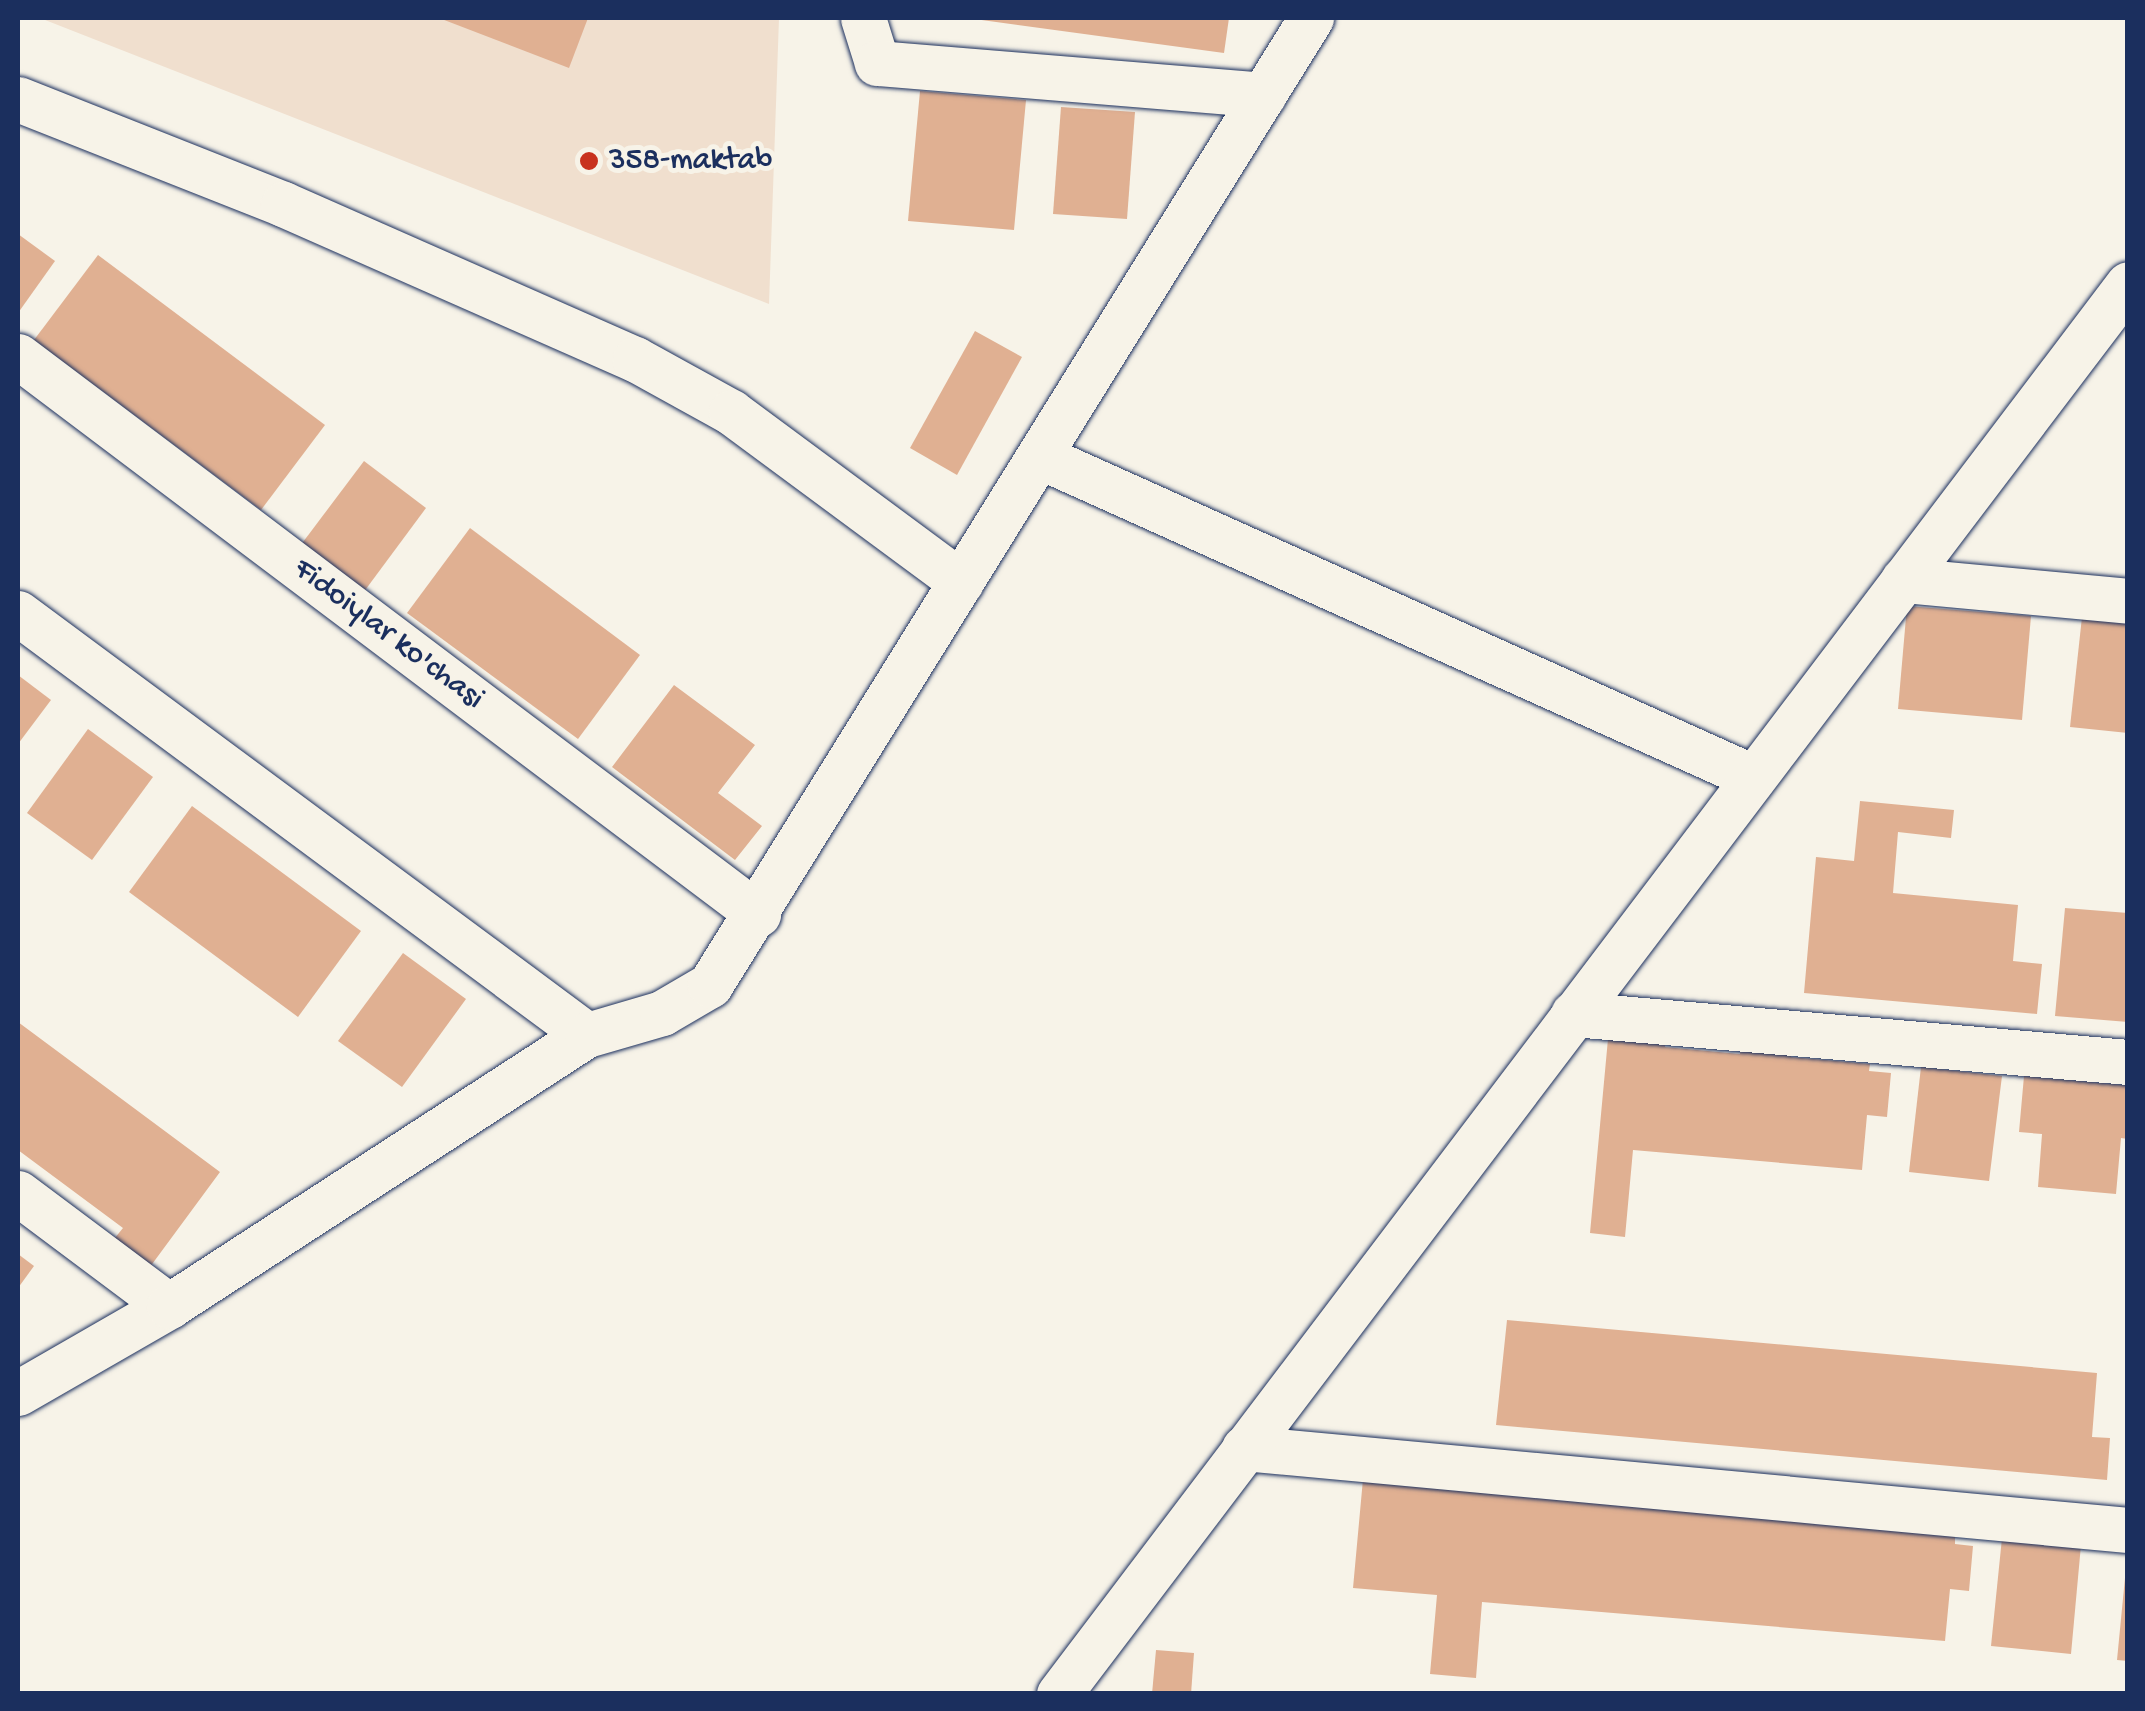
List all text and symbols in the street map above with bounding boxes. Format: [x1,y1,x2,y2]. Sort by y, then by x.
place label: 358-maktab [609,142,772,180]
marker: 358-maktab [578,150,600,172]
street label: Fidoiylar ko'chasi [285,551,491,719]

